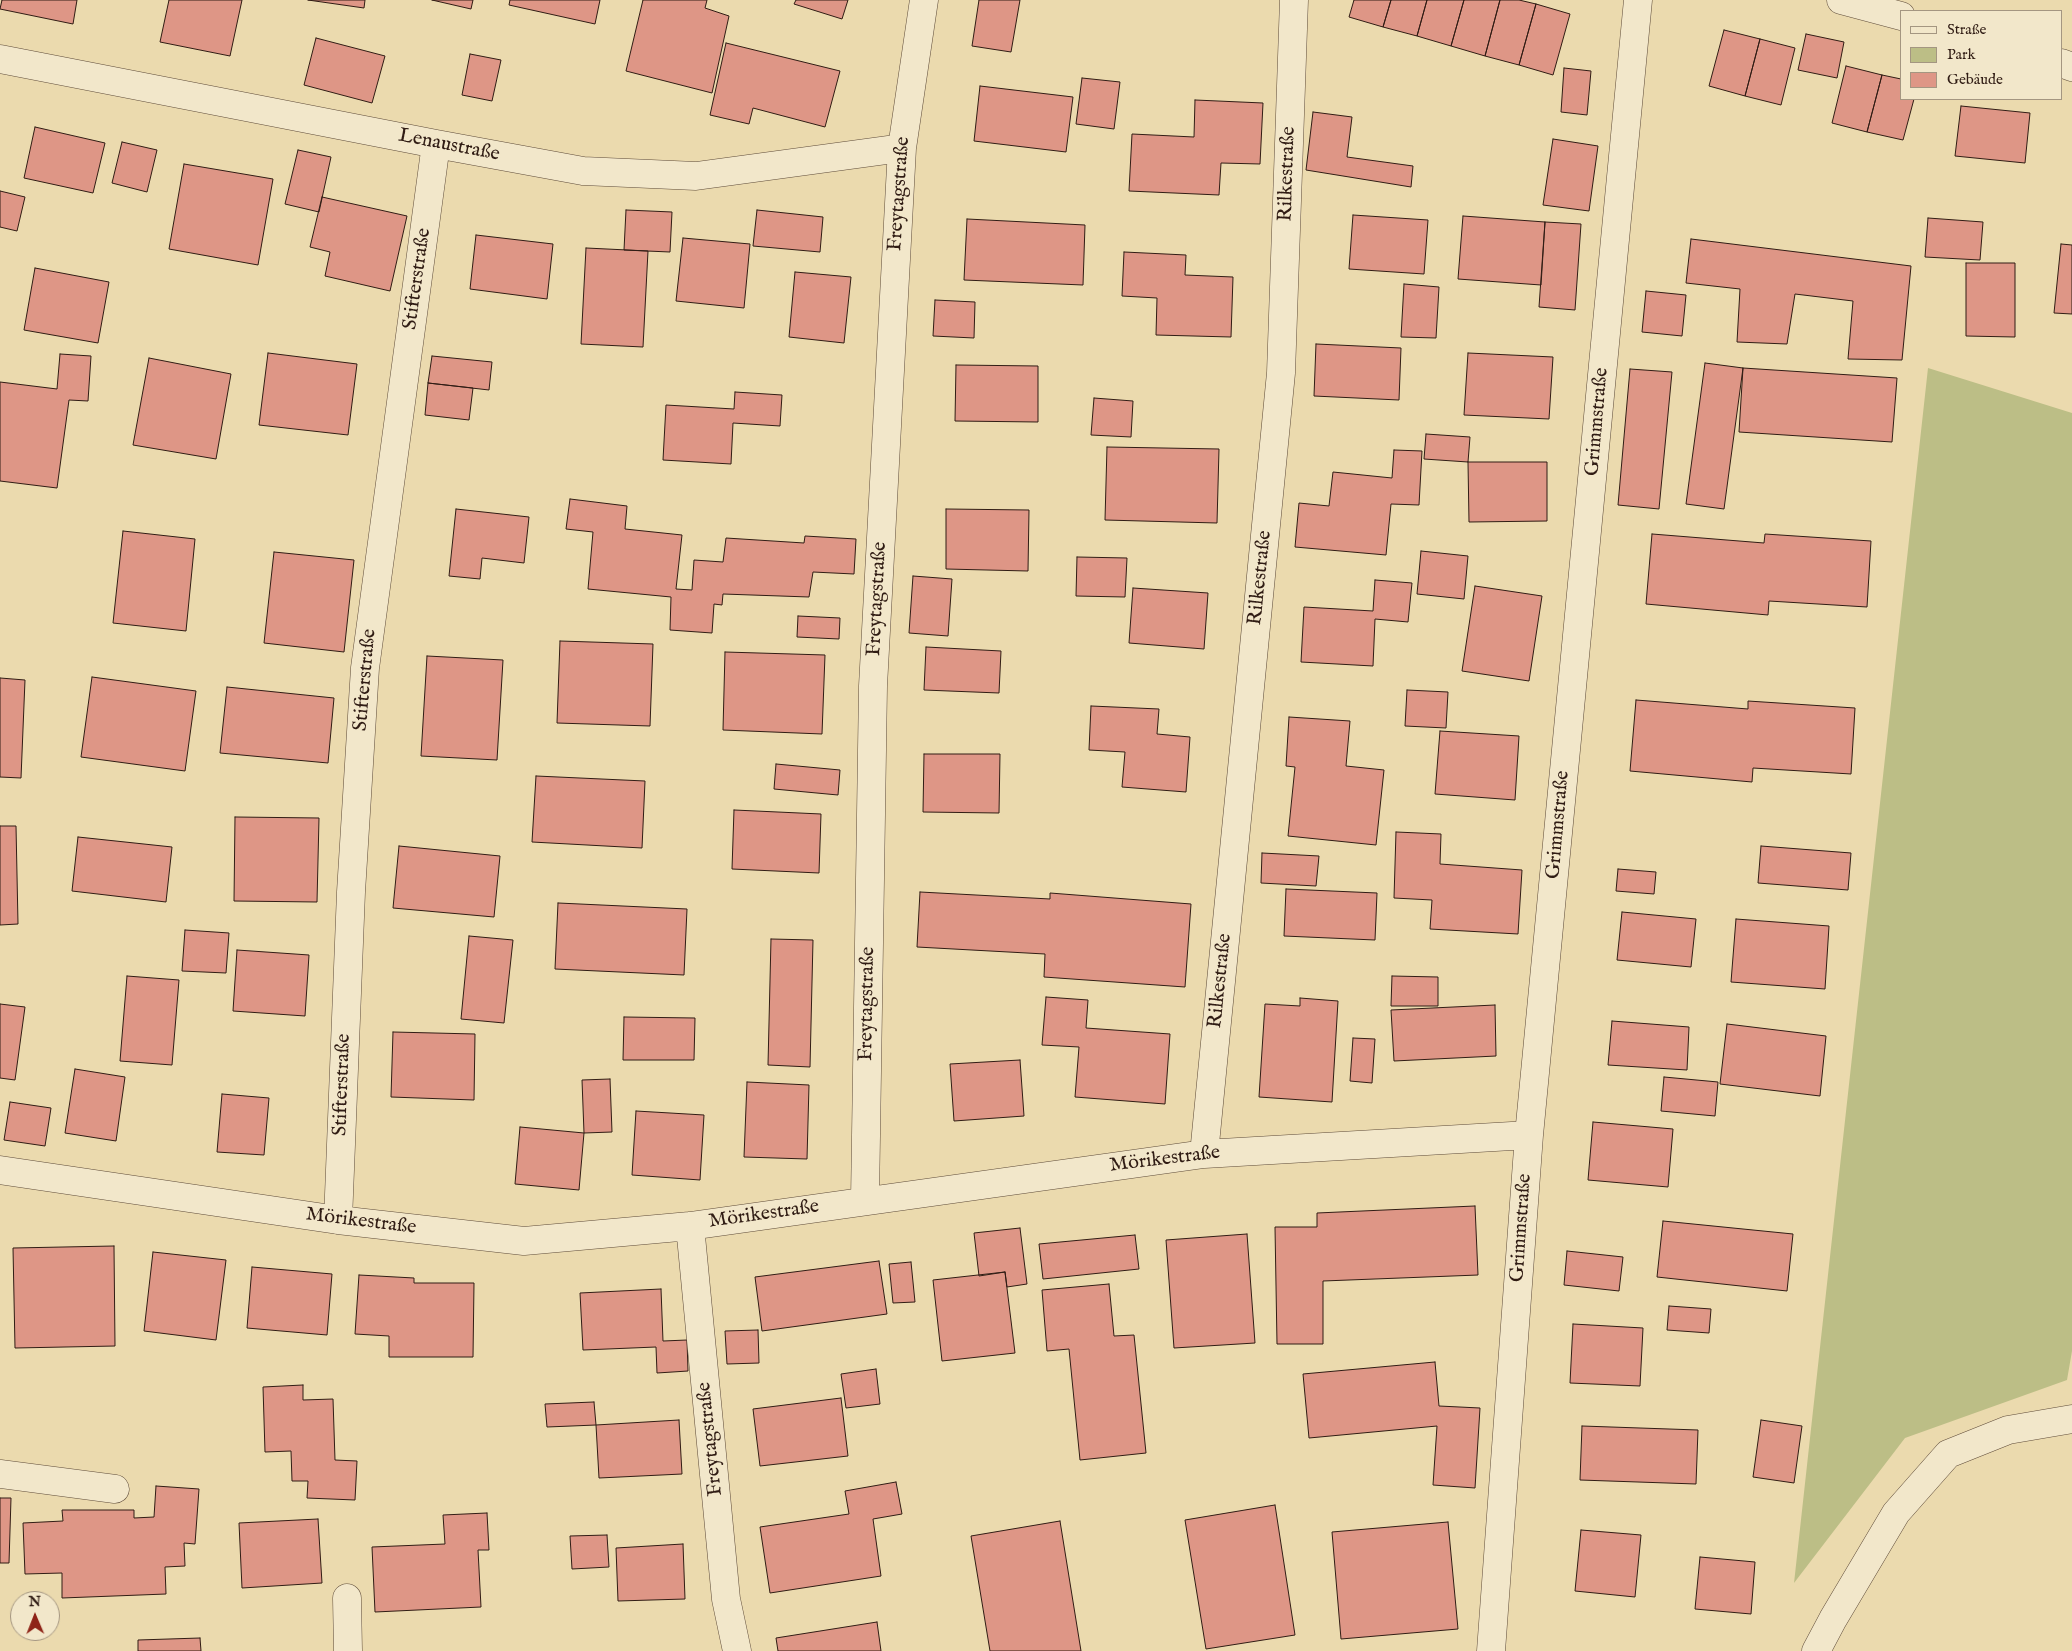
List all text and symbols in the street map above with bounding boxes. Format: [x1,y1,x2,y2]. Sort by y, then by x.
legend [1900,10,2062,100]
text: Straße [1947,20,1986,39]
text: Park [1947,45,1976,64]
text: Gebäude [1947,70,2003,89]
street label: Lenaustraße [396,124,502,168]
street label: Rilkestraße [1274,126,1302,222]
street label: Freytagstraße [884,136,916,252]
street label: Stifterstraße [399,227,437,331]
street label: Grimmstraße [1581,367,1615,477]
street label: Rilkestraße [1244,529,1278,627]
street label: Freytagstraße [863,541,893,657]
street label: Stifterstraße [350,628,382,732]
street label: Grimmstraße [1542,770,1576,880]
street label: Rilkestraße [1204,932,1238,1030]
street label: Freytagstraße [855,947,881,1061]
street label: Stifterstraße [329,1033,357,1137]
street label: Mörikestraße [1108,1141,1222,1179]
street label: Grimmstraße [1506,1173,1538,1283]
street label: Mörikestraße [707,1195,821,1235]
street label: Mörikestraße [304,1203,418,1241]
street label: Freytagstraße [693,1381,729,1497]
north arrow [10,1591,60,1641]
text: N [29,1593,41,1611]

